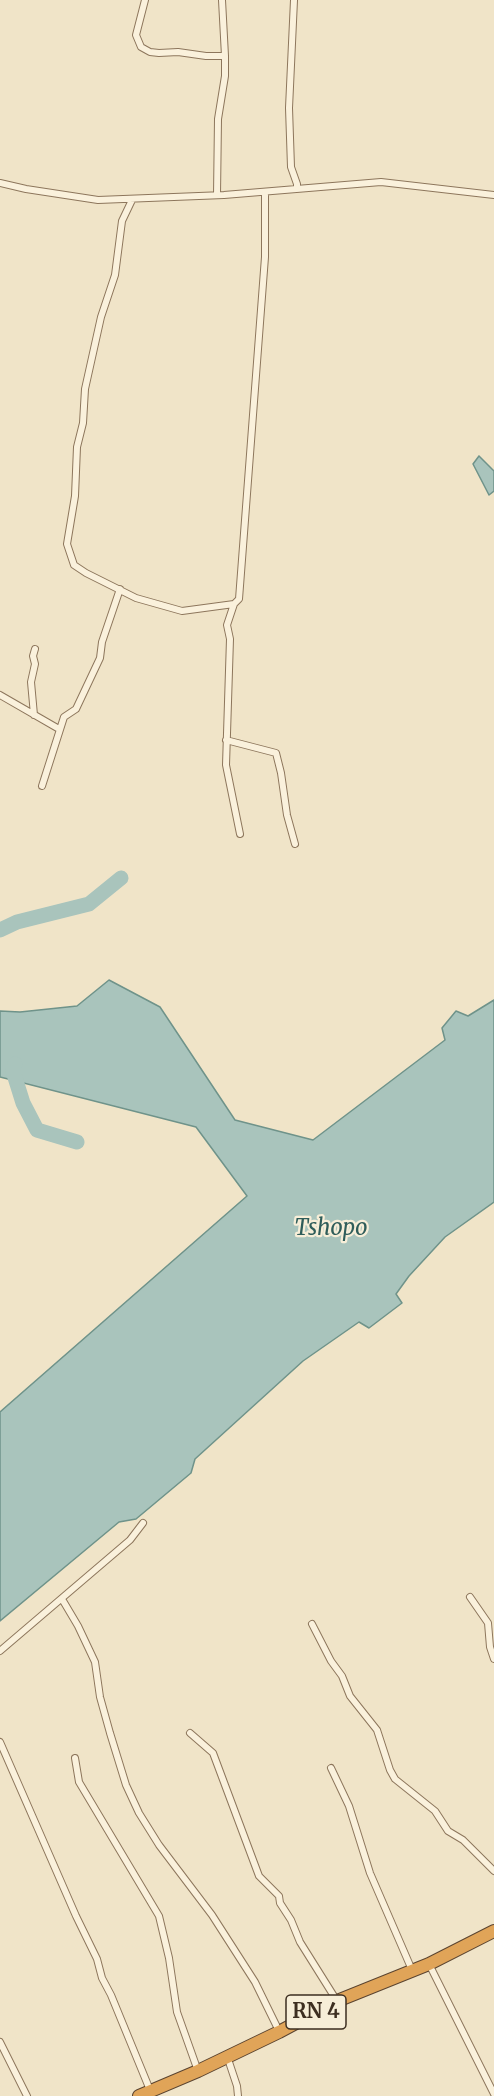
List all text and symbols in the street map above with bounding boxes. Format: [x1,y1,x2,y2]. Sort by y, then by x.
water label: Tshopo [294,1216,368,1242]
road number: RN 4 [286,1995,346,2029]

